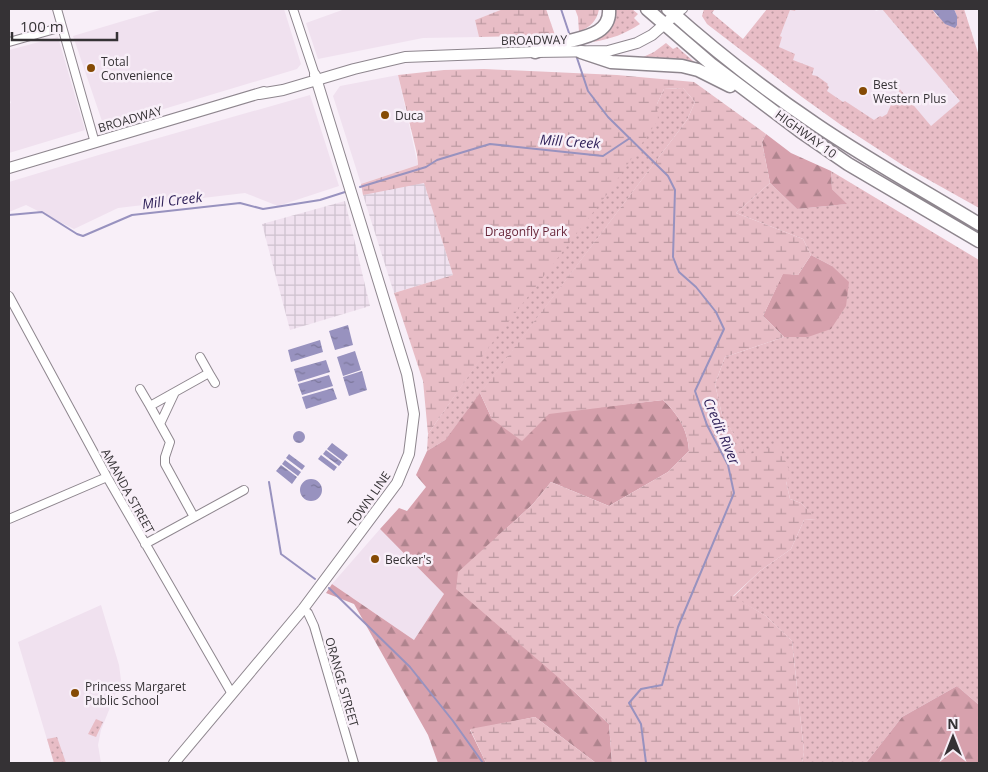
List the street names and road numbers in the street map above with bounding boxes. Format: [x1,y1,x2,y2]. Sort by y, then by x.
street label: BROADWAY [501,31,568,49]
street label: BROADWAY [96,102,164,136]
street label: HIGHWAY 10 [772,106,840,162]
street label: AMANDA STREET [98,445,159,537]
street label: TOWN LINE [344,468,394,530]
street label: ORANGE STREET [321,635,363,729]

